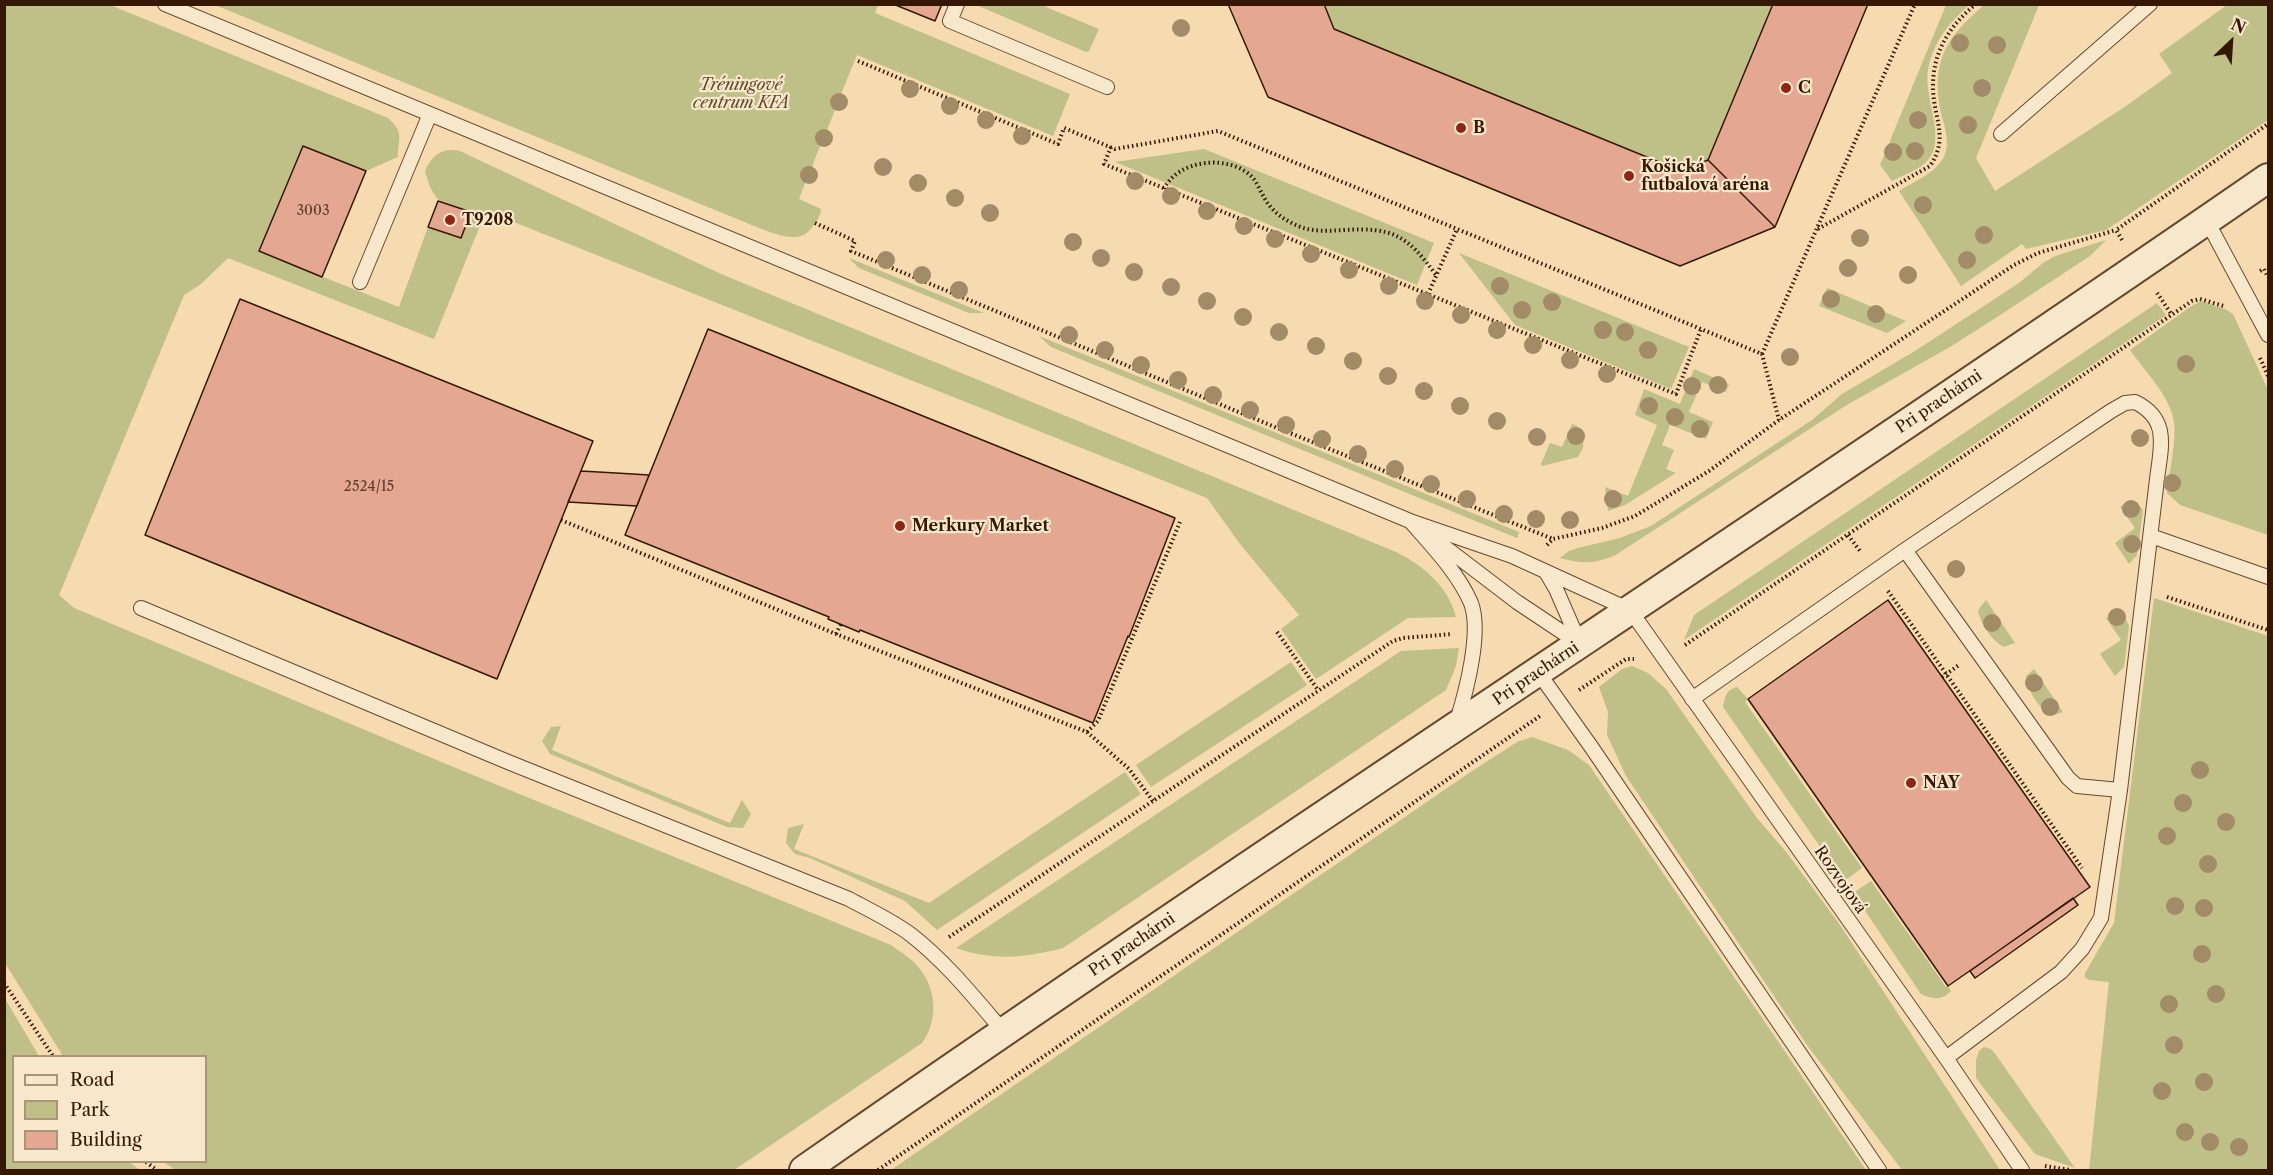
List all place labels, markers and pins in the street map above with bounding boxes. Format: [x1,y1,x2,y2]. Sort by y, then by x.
place label: C [1798,78,1811,98]
marker: C [1779,81,1793,95]
place label: B [1473,118,1485,138]
marker: B [1454,121,1468,135]
place label: Košická futbalová aréna [1641,157,1769,195]
marker: Košická futbalová aréna [1622,169,1636,183]
place label: T9208 [462,210,513,230]
marker: T9208 [443,213,457,227]
place label: Merkury Market [912,516,1049,536]
marker: Merkury Market [893,519,907,533]
place label: NAY [1923,773,1960,793]
marker: NAY [1904,776,1918,790]

